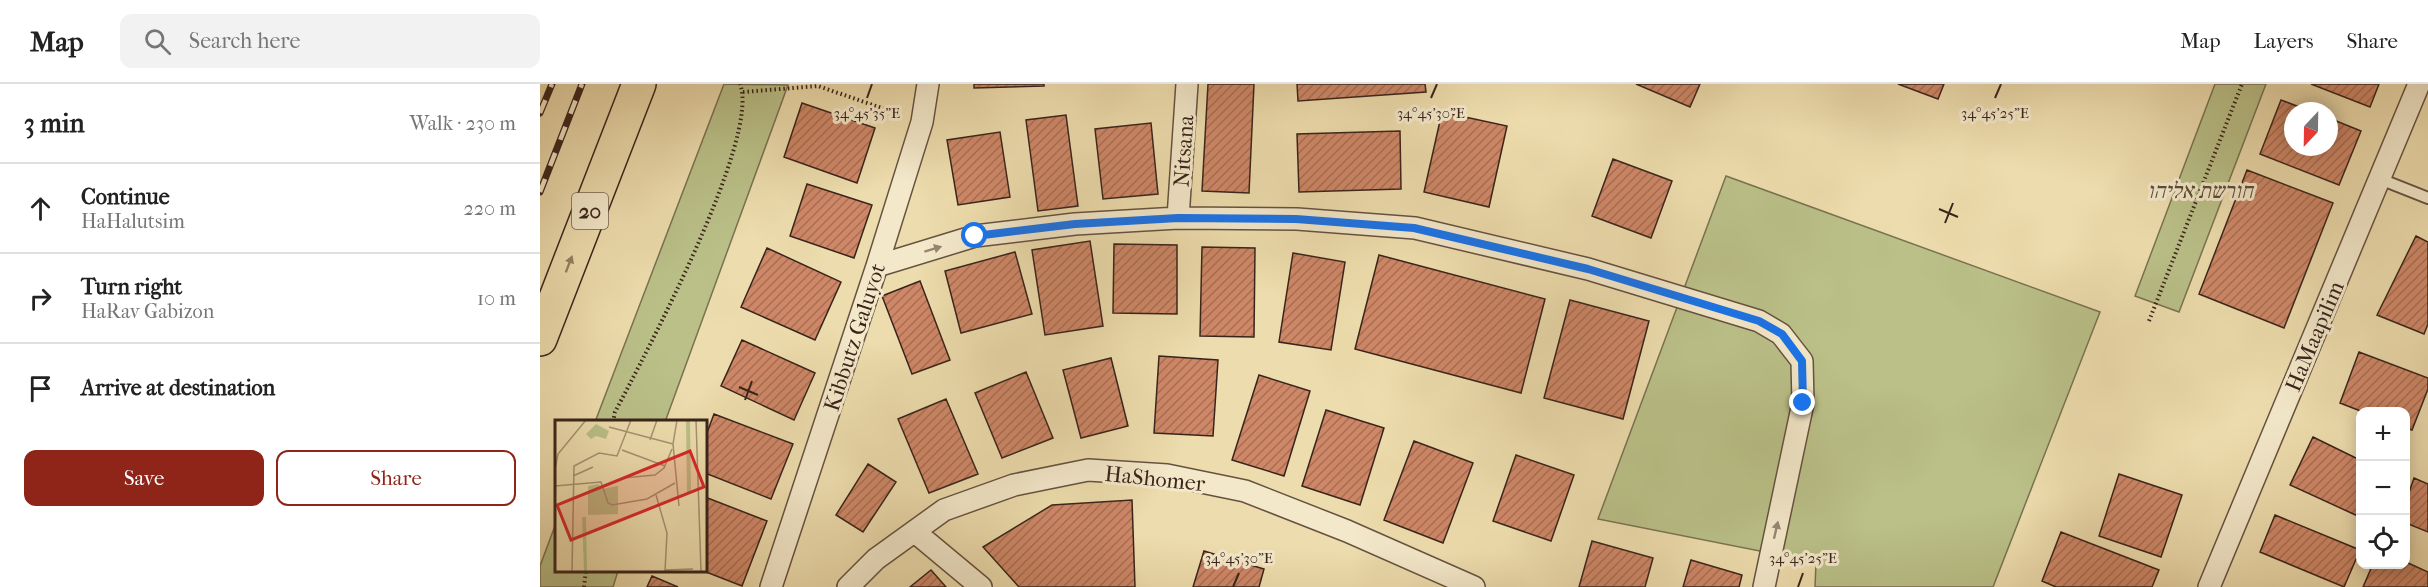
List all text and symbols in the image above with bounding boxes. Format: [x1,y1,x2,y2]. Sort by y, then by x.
search box [120,14,540,68]
text: Map [30,25,84,58]
icon: search [141,25,174,58]
text: Search here [189,28,300,54]
text: Map [2180,29,2221,53]
text: Layers [2254,29,2313,53]
text: Share [2346,29,2398,53]
north arrow [2284,102,2338,156]
text: 34°45'35"E [834,104,900,122]
text: 34°45'30"E [1397,104,1465,122]
text: 34°45'25"E [1961,104,2029,122]
text: 3 min [24,108,85,139]
text: Walk · 230 m [410,112,516,135]
street label: Nitsana [1169,113,1200,188]
park label: חורשת אליהו [2147,178,2255,204]
text: Continue [81,184,170,210]
icon: ahead [24,192,57,225]
road number: 20 [572,193,608,229]
text: 220 m [463,197,516,220]
text: HaHalutsim [81,210,185,233]
route start [961,222,987,248]
one-way arrow [924,244,942,253]
one-way arrow [564,255,574,273]
street label: Kibbutz Galuyot [819,260,891,414]
text: Turn right [81,274,182,300]
street label: HaMaapilim [2280,277,2350,395]
icon: right [24,282,57,315]
text: 10 m [477,287,516,310]
text: HaRav Gabizon [81,300,214,323]
icon: arrive [24,372,57,405]
text: Arrive at destination [81,375,275,401]
route end [1789,389,1815,415]
map controls [2356,407,2410,569]
button: + [2356,407,2410,461]
inset map [555,420,706,572]
button: Save [24,450,264,506]
button: Share [276,450,516,506]
street label: HaShomer [1103,461,1207,497]
button: − [2356,461,2410,515]
button: locate [2356,515,2410,569]
one-way arrow [1771,521,1781,539]
text: 34°45'30"E [1205,549,1273,567]
text: 34°45'25"E [1769,549,1837,567]

